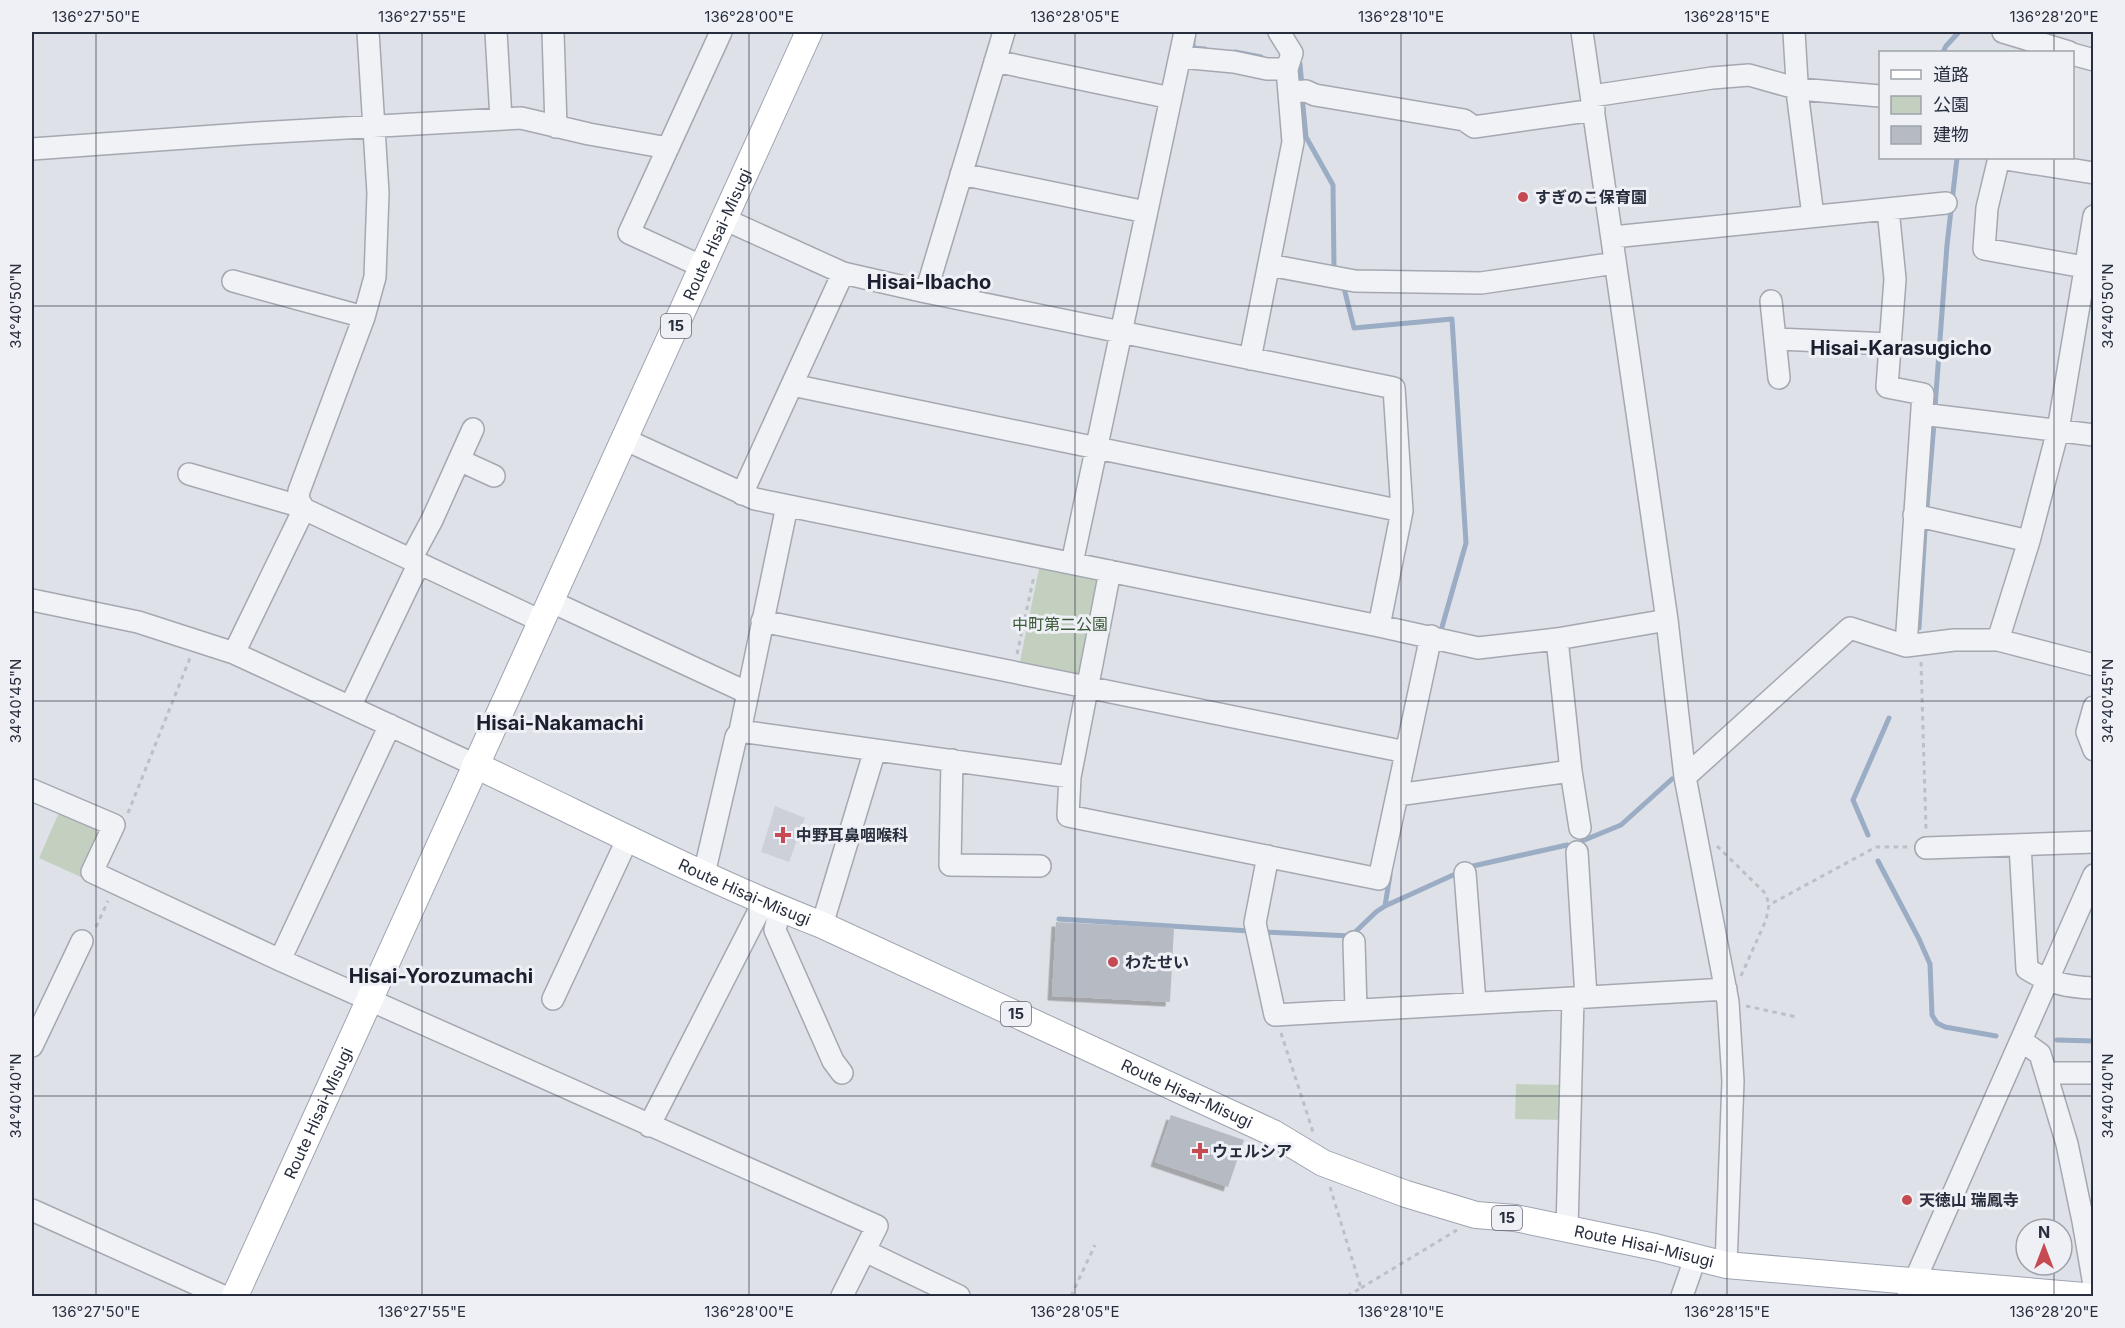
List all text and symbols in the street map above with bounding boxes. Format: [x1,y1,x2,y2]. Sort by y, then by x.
text: 136°27'50"E [52,7,140,26]
text: 136°27'55"E [378,7,466,26]
text: 136°28'00"E [704,7,794,26]
text: 136°28'05"E [1030,7,1120,26]
text: 136°28'10"E [1358,7,1444,26]
text: 136°28'15"E [1684,7,1770,26]
text: 136°28'20"E [2009,7,2099,26]
legend [1879,51,2074,159]
text: 道路 [1933,64,1969,85]
text: 公園 [1933,94,1969,115]
text: 建物 [1933,124,1969,145]
street label: Route Hisai-Misugi [679,165,756,303]
place label: すぎのこ保育園 [1535,187,1647,207]
marker: すぎのこ保育園 [1516,190,1530,204]
text: 34°40'50"N [6,263,25,349]
text: 34°40'50"N [2098,263,2117,349]
district label: Hisai-Ibacho [867,270,991,294]
road number: 15 [661,314,691,338]
district label: Hisai-Karasugicho [1810,336,1992,360]
park label: 中町第二公園 [1012,614,1108,634]
text: 34°40'45"N [6,659,25,743]
text: 34°40'45"N [2098,659,2117,743]
district label: Hisai-Nakamachi [476,711,644,735]
place label: 中野耳鼻咽喉科 [796,825,908,845]
marker: 中野耳鼻咽喉科 [774,826,792,844]
street label: Route Hisai-Misugi [675,854,814,930]
place label: わたせい [1125,952,1189,972]
marker: わたせい [1106,955,1120,969]
district label: Hisai-Yorozumachi [349,964,533,988]
road number: 15 [1001,1002,1031,1026]
street label: Route Hisai-Misugi [280,1044,357,1182]
text: 34°40'40"N [6,1054,25,1138]
street label: Route Hisai-Misugi [1118,1054,1256,1132]
text: 34°40'40"N [2098,1054,2117,1138]
place label: ウェルシア [1212,1141,1292,1161]
marker: ウェルシア [1193,1144,1207,1158]
place label: 天徳山 瑞鳳寺 [1919,1190,2019,1210]
marker: 天徳山 瑞鳳寺 [1900,1193,1914,1207]
road number: 15 [1492,1206,1522,1230]
north arrow [2014,1217,2074,1277]
street label: Route Hisai-Misugi [1573,1221,1716,1272]
text: N [2038,1222,2050,1242]
text: 136°27'50"E [52,1302,140,1321]
text: 136°27'55"E [378,1302,466,1321]
text: 136°28'00"E [704,1302,794,1321]
text: 136°28'05"E [1030,1302,1120,1321]
text: 136°28'10"E [1358,1302,1444,1321]
text: 136°28'15"E [1684,1302,1770,1321]
text: 136°28'20"E [2009,1302,2099,1321]

